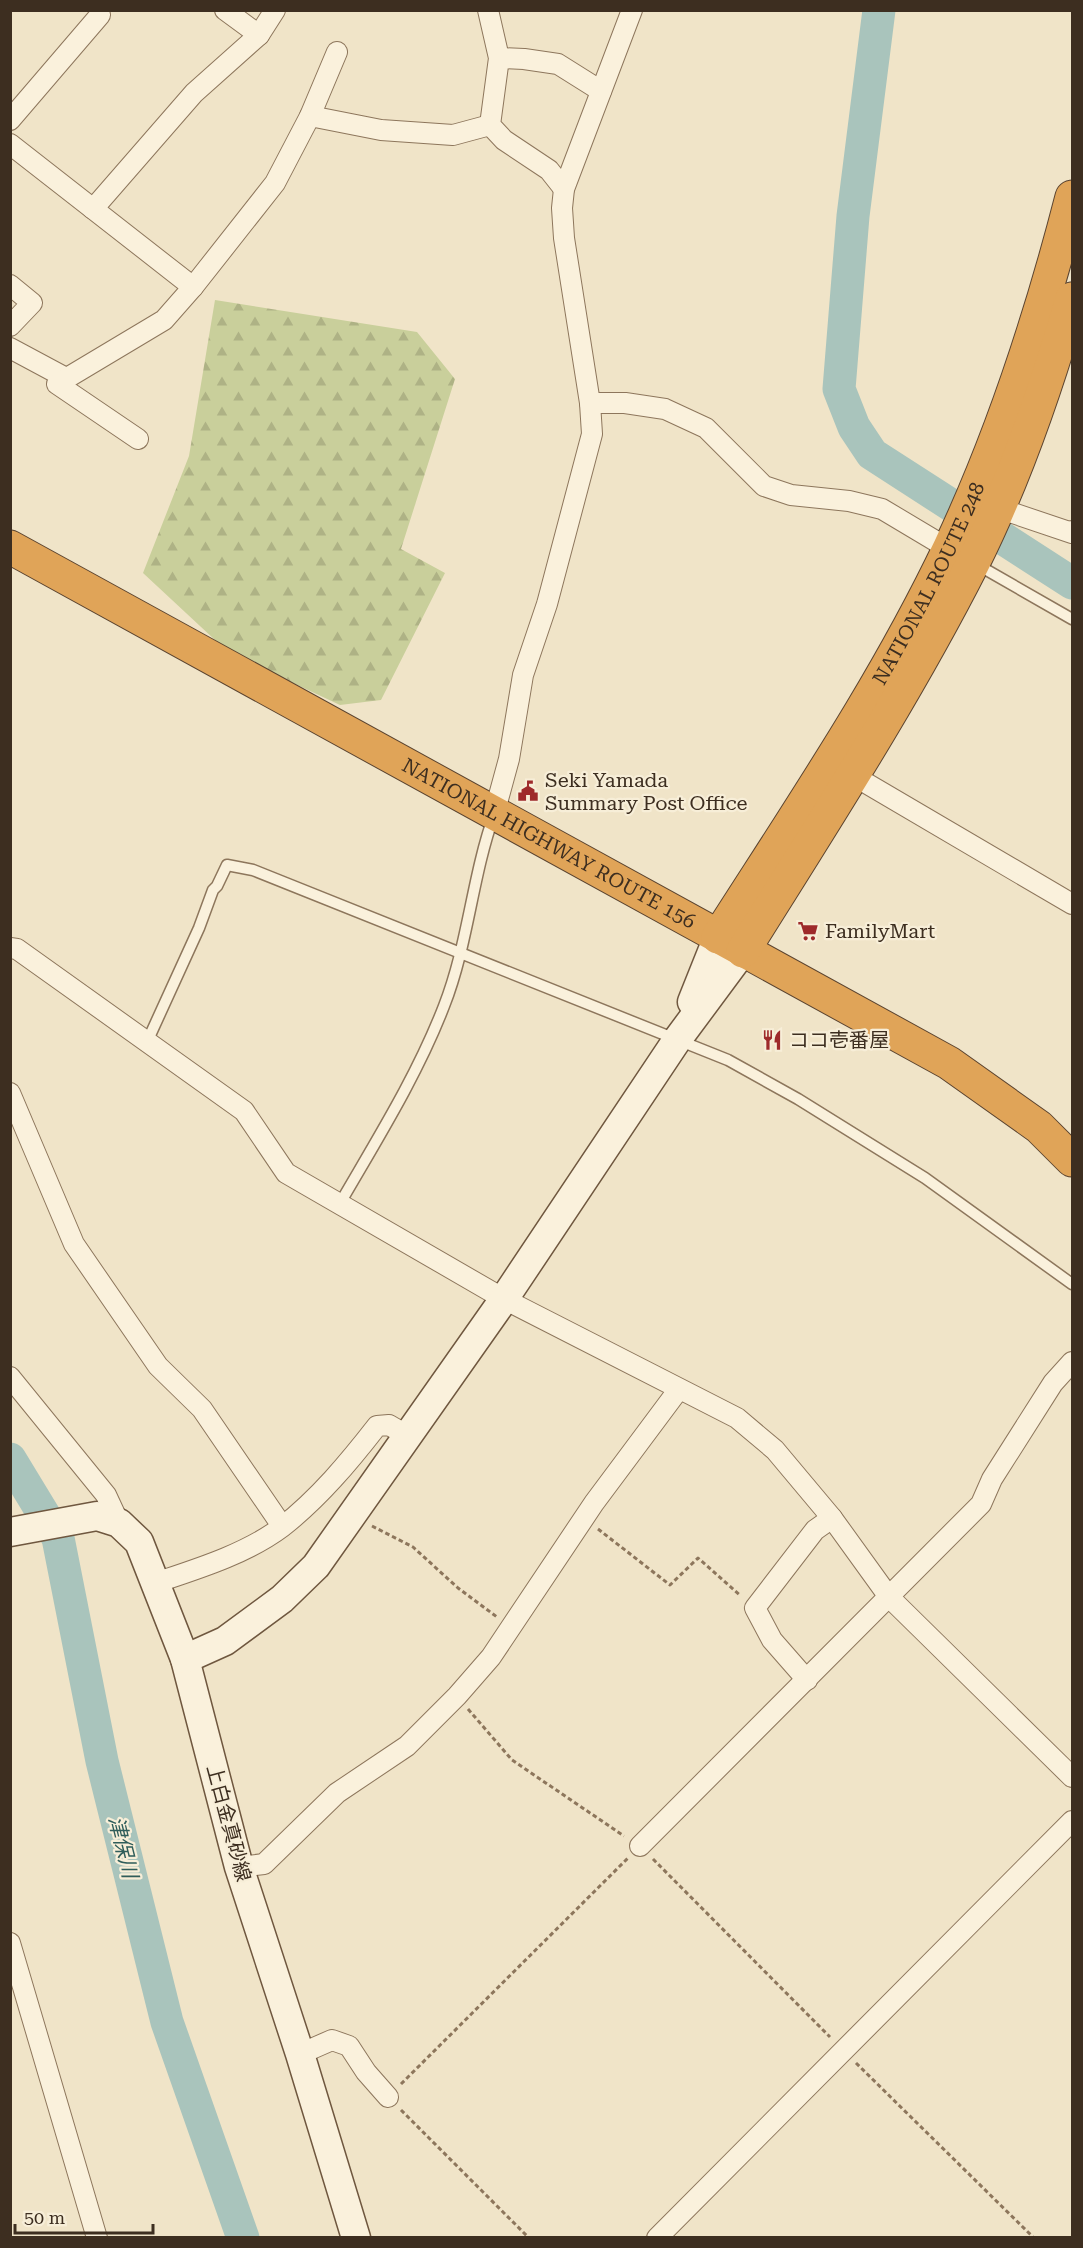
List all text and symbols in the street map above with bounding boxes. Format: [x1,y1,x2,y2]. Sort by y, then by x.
street label: NATIONAL ROUTE 248 [867,479,989,689]
street label: NATIONAL HIGHWAY ROUTE 156 [398,753,700,933]
place label: Seki Yamada Summary Post Office [545,768,748,815]
public building icon: Seki Yamada Summary Post Office [516,779,540,803]
supermarket icon: FamilyMart [796,919,820,943]
place label: FamilyMart [825,919,936,943]
restaurant icon: ココ壱番屋 [760,1028,784,1052]
place label: ココ壱番屋 [789,1028,889,1052]
street label: 上白金真砂線 [202,1762,256,1884]
water label: 津保川 [104,1814,143,1882]
scale bar [15,2197,153,2235]
text: 50 m [24,2207,65,2228]

